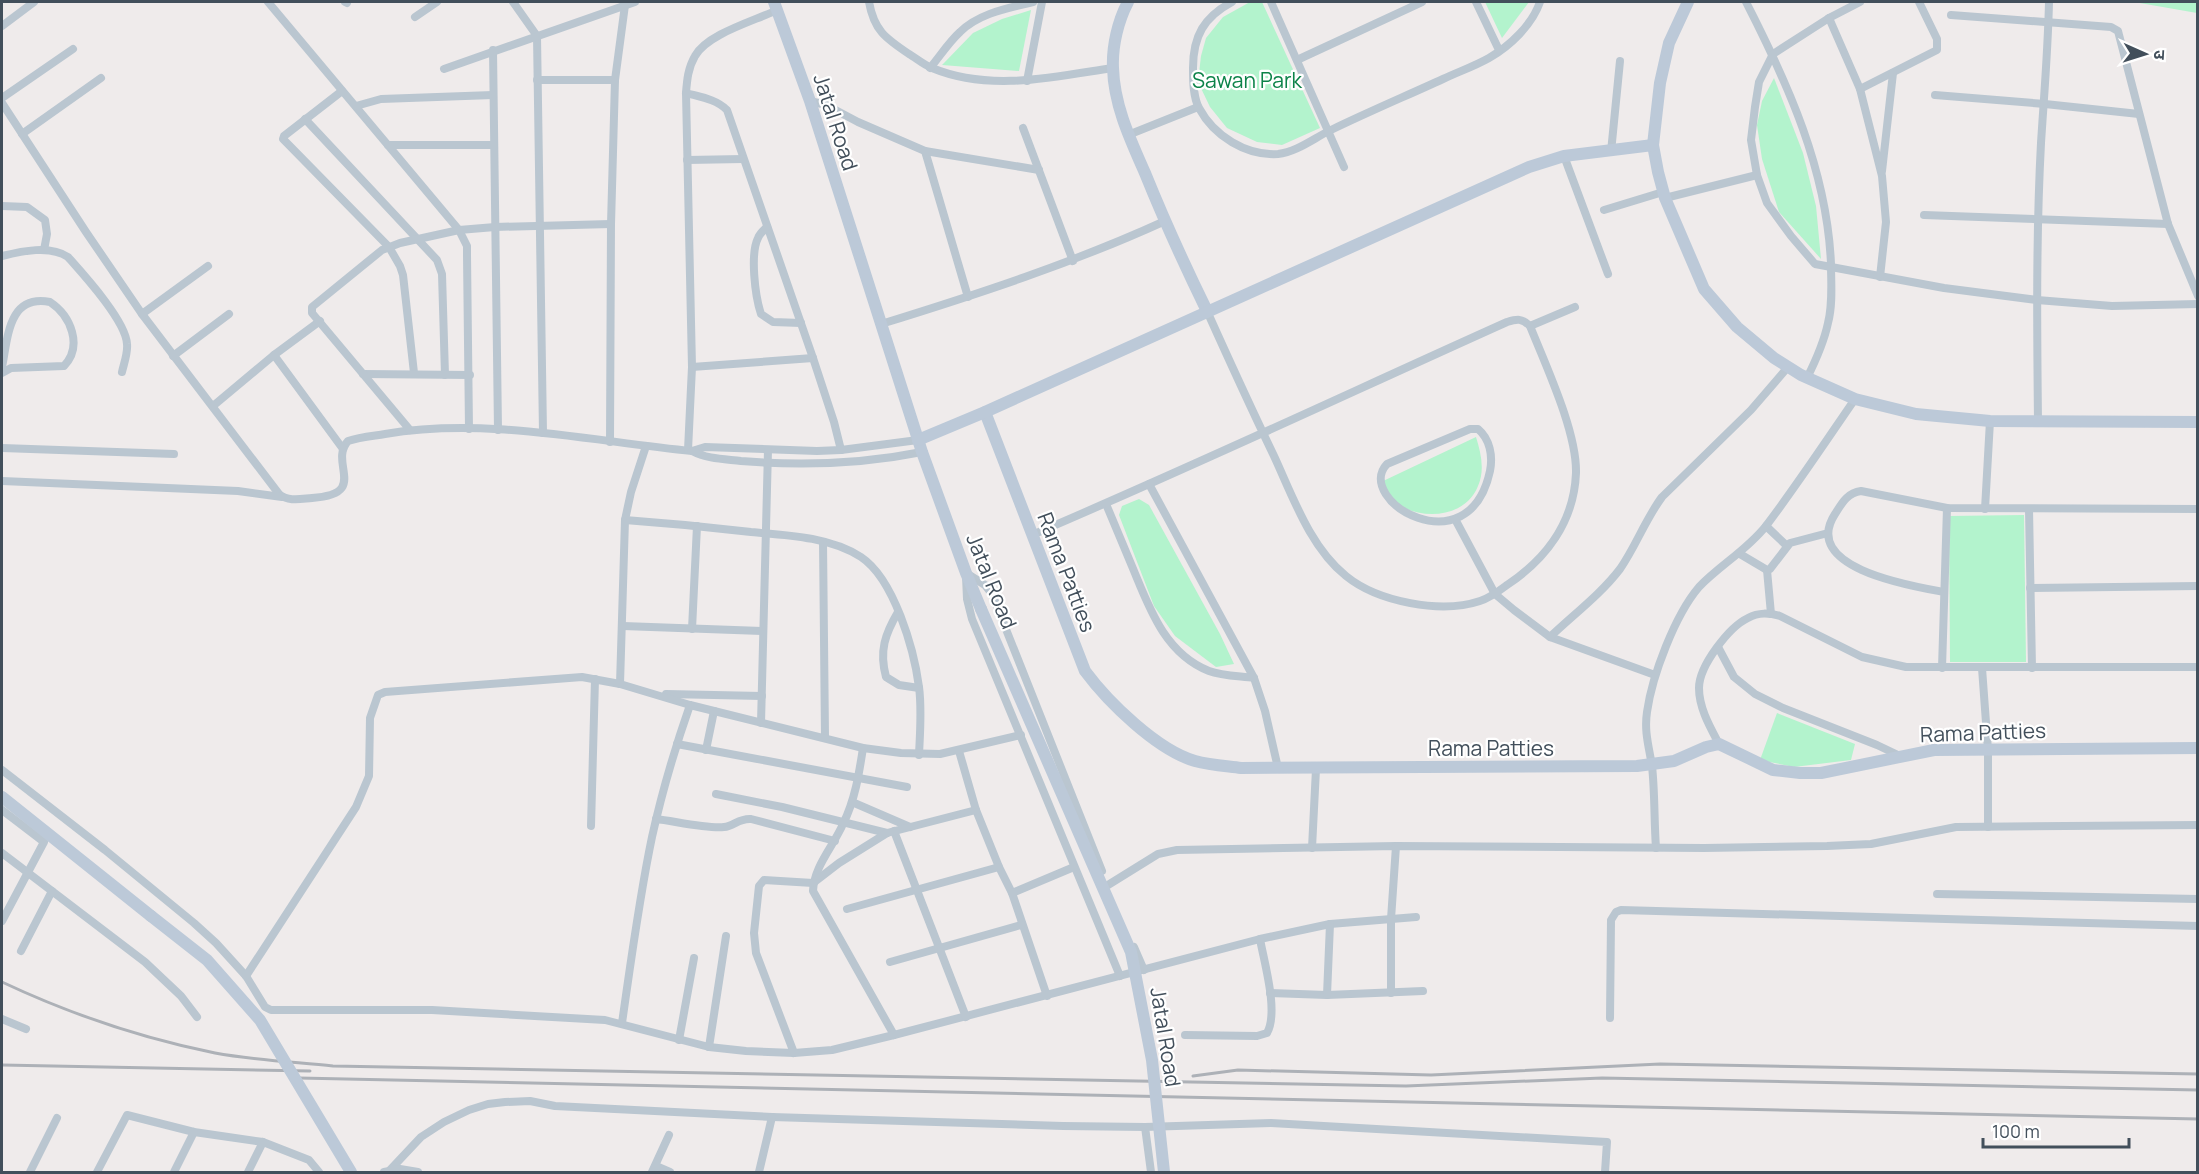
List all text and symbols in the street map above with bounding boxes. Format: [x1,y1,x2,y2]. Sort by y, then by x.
north arrow [2115,24,2175,84]
text: उ [2149,50,2171,61]
park label: Sawan Park [1192,66,1303,94]
street label: Jatal Road [807,70,865,174]
street label: Rama Patties [1031,508,1103,636]
street label: Jatal Road [960,529,1024,633]
street label: Rama Patties [1919,716,2047,748]
street label: Rama Patties [1428,734,1554,762]
street label: Jatal Road [1144,985,1188,1089]
scale bar [1983,1111,2128,1149]
text: 100 m [1992,1119,2040,1143]

